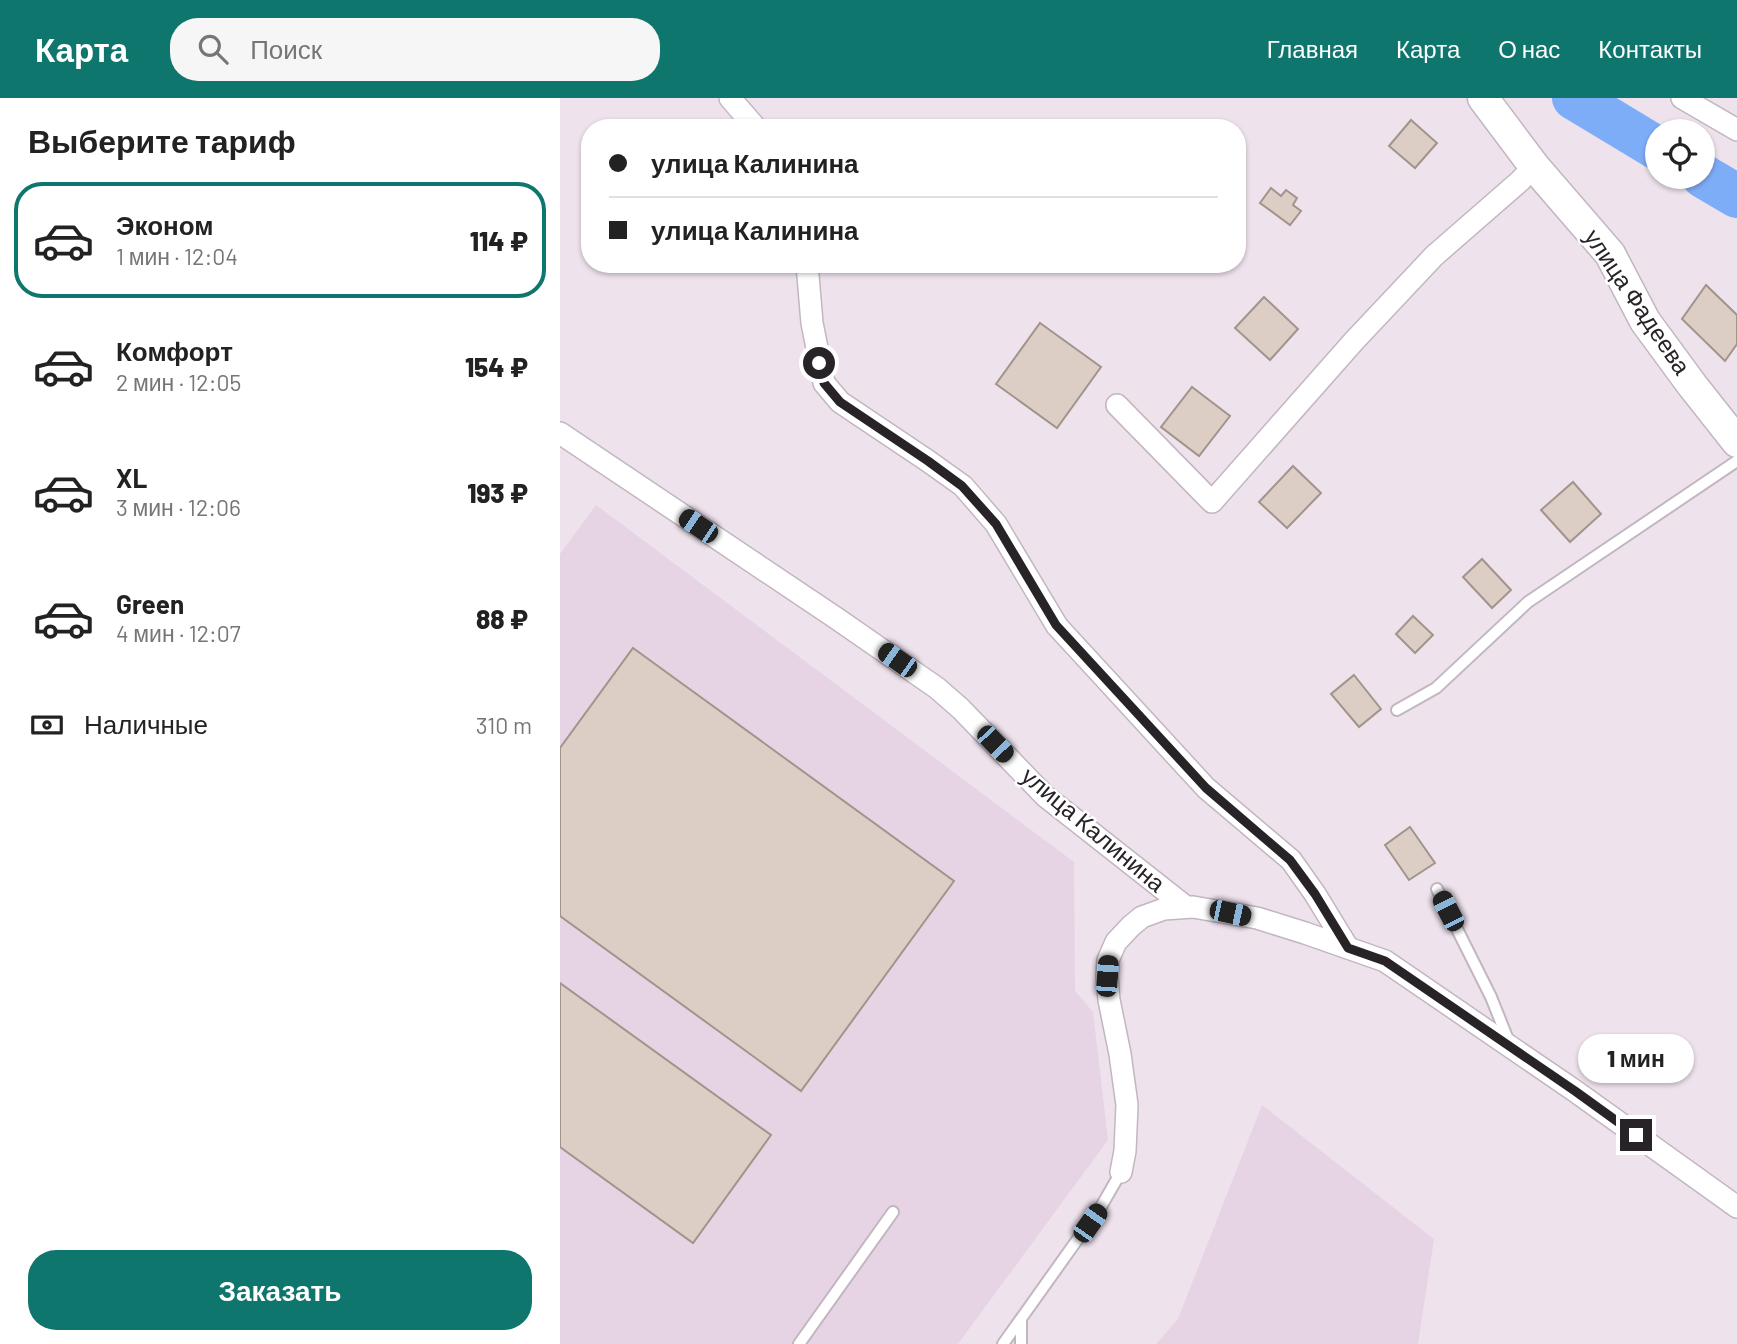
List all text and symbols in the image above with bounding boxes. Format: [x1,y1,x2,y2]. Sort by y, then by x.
search box [170,18,660,81]
text: Карта [35,29,128,69]
icon: search [194,30,232,68]
text: Поиск [250,33,322,64]
text: Главная [1267,34,1358,63]
text: Карта [1396,34,1460,63]
text: О нас [1498,34,1560,63]
text: Контакты [1598,34,1702,63]
map controls [1645,119,1715,189]
button: locate [1645,119,1715,189]
text: Выберите тариф [28,121,296,159]
text: улица Калинина [651,147,859,178]
icon: car [32,209,95,272]
text: Эконом [116,209,214,240]
text: улица Калинина [651,214,859,245]
street label: улица Фадеева [1579,223,1698,380]
text: 114 ₽ [470,225,528,256]
text: 1 мин · 12:04 [116,242,238,270]
icon: car [32,335,95,398]
text: Комфорт [116,335,233,366]
route start [803,347,835,379]
text: 154 ₽ [465,351,528,382]
text: 2 мин · 12:05 [116,368,241,396]
icon: car [32,461,95,524]
text: XL [116,462,147,493]
text: 193 ₽ [467,477,528,508]
text: 3 мин · 12:06 [116,493,241,521]
car [675,506,722,546]
icon: car [32,587,95,650]
text: Green [116,588,184,619]
text: 88 ₽ [476,603,528,634]
text: 4 мин · 12:07 [116,619,241,647]
car [874,639,921,681]
icon: cash [28,706,66,744]
text: Наличные [84,708,208,739]
text: 310 m [476,711,532,739]
car [973,722,1018,766]
street label: улица Калинина [1016,760,1172,898]
car [1430,888,1467,934]
car [1208,898,1253,928]
car [1096,954,1119,998]
callout: 1 мин [1578,1034,1694,1082]
text: 1 мин [1607,1044,1665,1072]
route end [1620,1119,1652,1151]
car [1070,1200,1111,1246]
button: Заказать [28,1250,532,1330]

